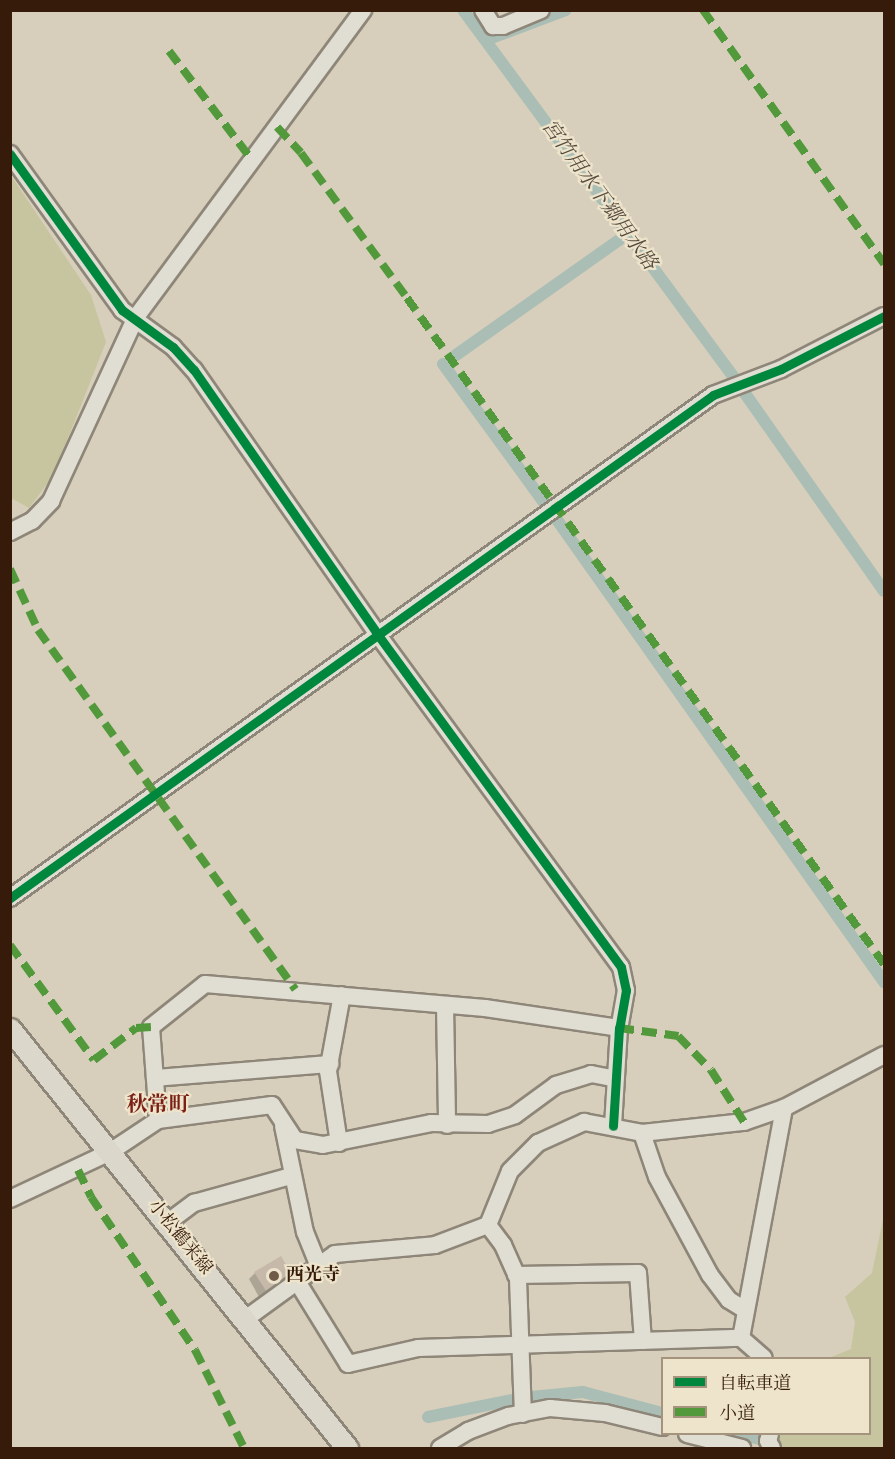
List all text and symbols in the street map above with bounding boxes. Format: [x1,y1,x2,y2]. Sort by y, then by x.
water label: 宮竹用水下郷用水路 [536,115,662,275]
district label: 秋常町 [127,1093,189,1119]
street label: 小松鶴来線 [142,1196,216,1280]
place label: 西光寺 [286,1265,340,1287]
marker: 西光寺 [267,1269,281,1283]
legend [661,1357,871,1435]
text: 自転車道 [719,1373,791,1396]
text: 小道 [719,1403,755,1426]

